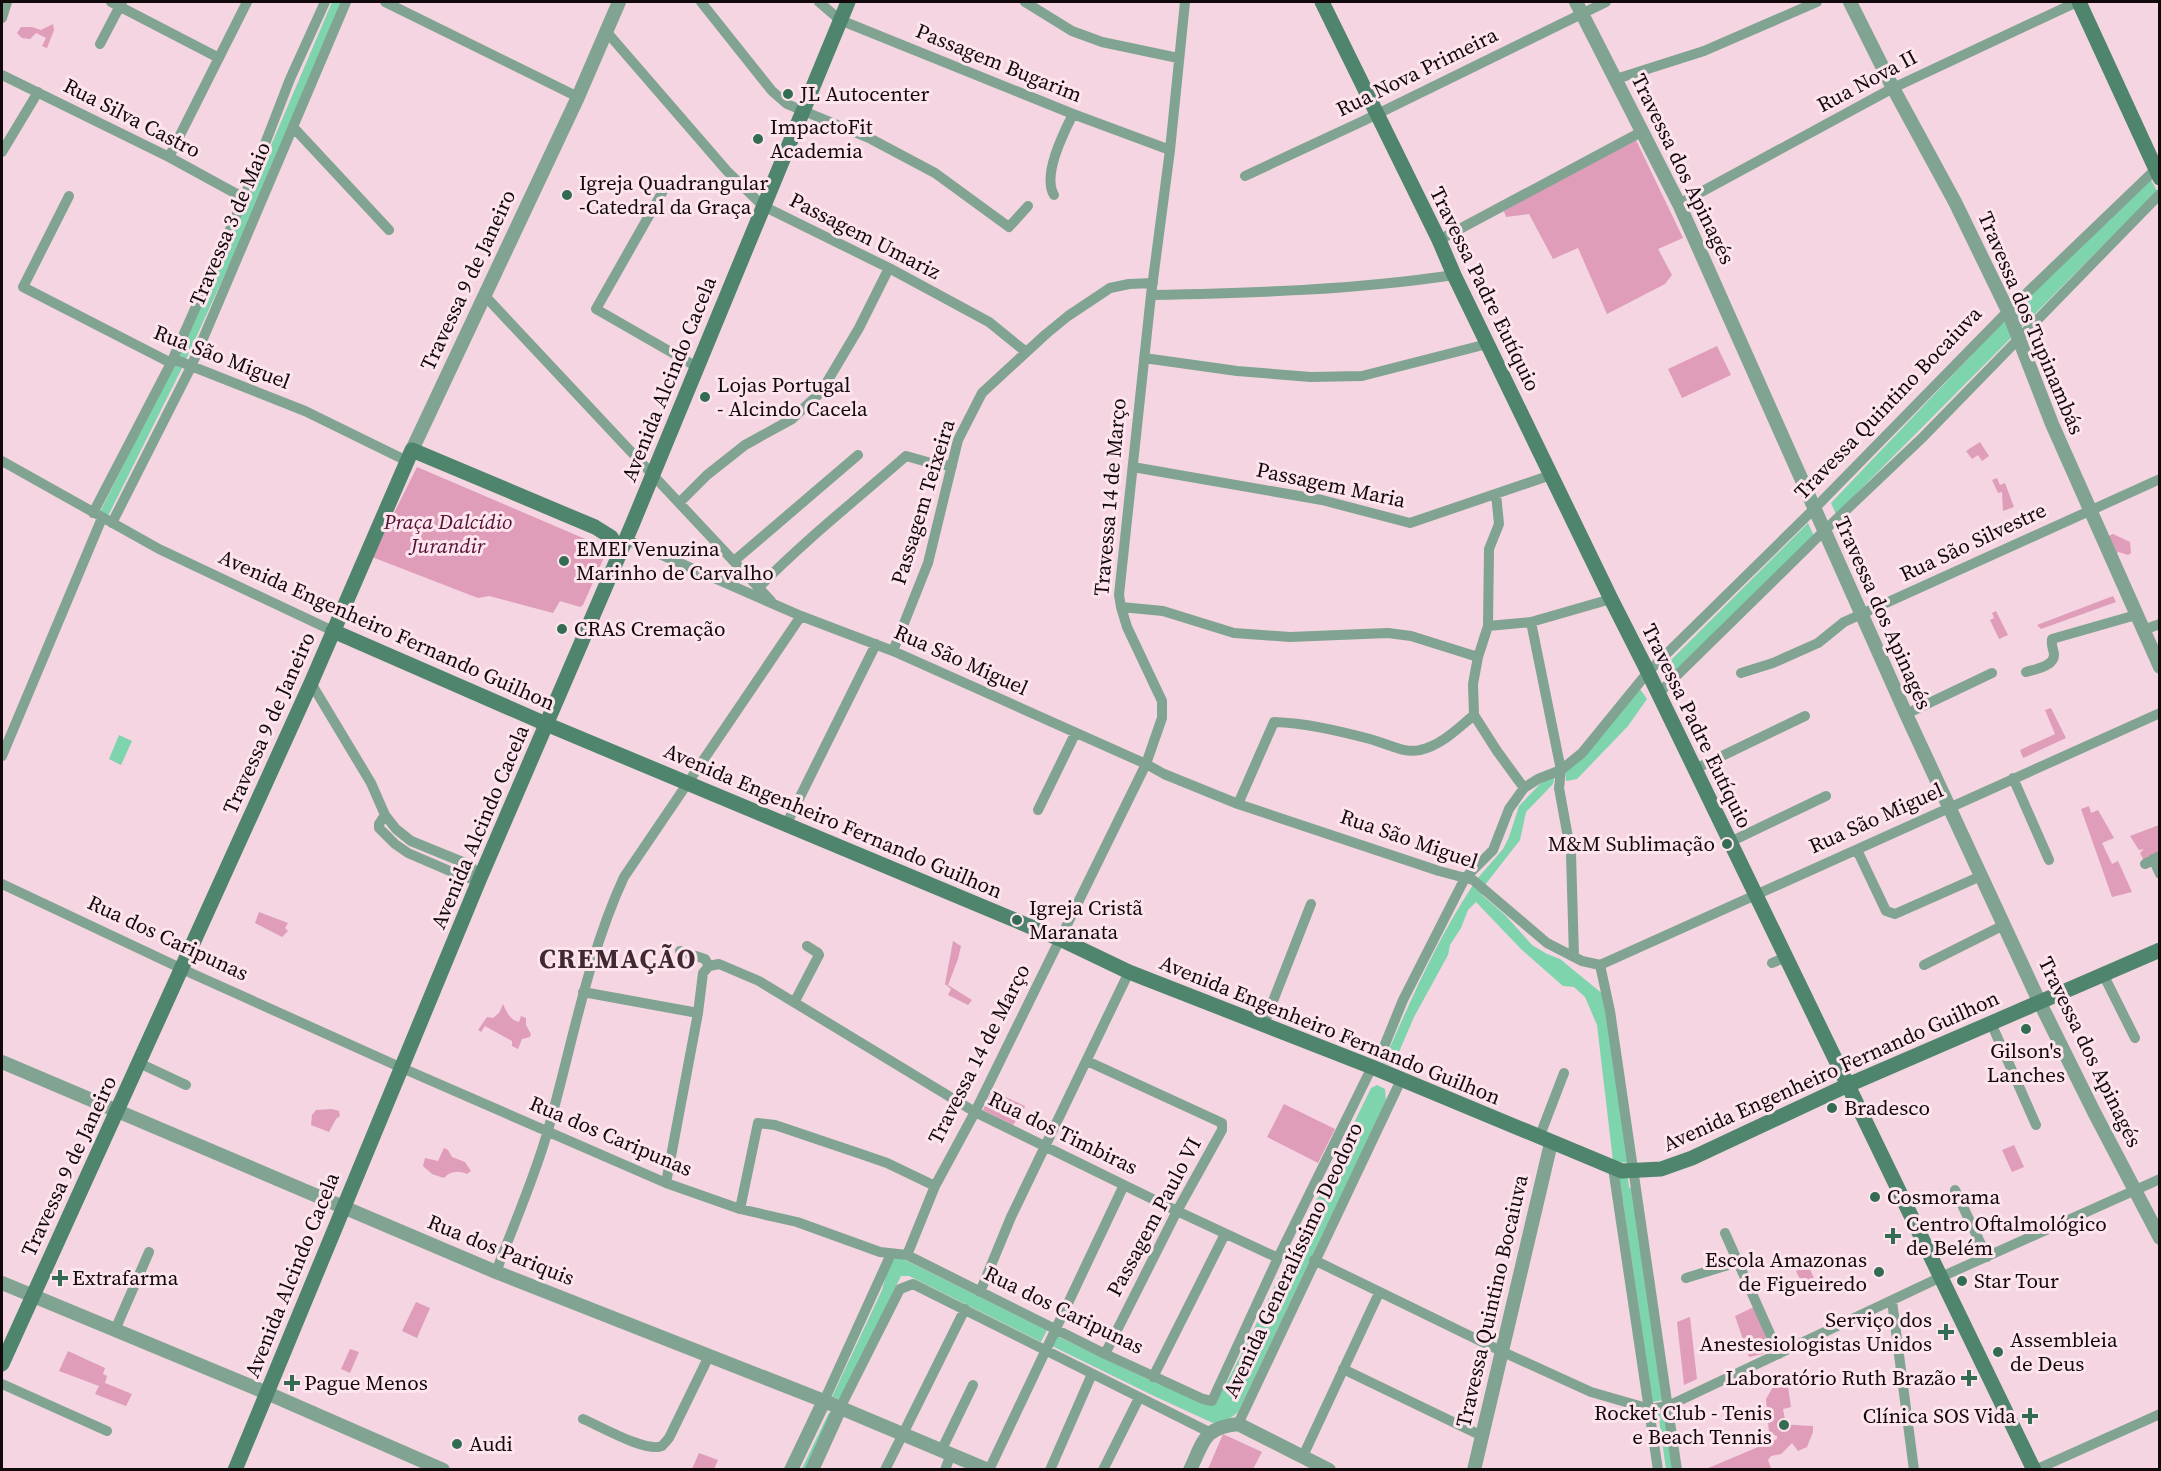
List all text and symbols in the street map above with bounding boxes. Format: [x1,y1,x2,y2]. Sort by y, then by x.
street label: Passagem Bugarim [912,16,1087,109]
street label: Rua Nova Primeira [1331,20,1503,123]
street label: Rua Nova II [1812,42,1922,119]
street label: Travessa dos Apinagés [1625,69,1742,269]
street label: Rua Silva Castro [59,71,206,165]
place label: JL Autocenter [799,79,929,108]
marker: JL Autocenter [781,87,795,101]
place label: ImpactoFit Academia [770,112,873,165]
marker: ImpactoFit Academia [751,132,765,146]
street label: Travessa 3 de Maio [182,137,277,310]
place label: Igreja Quadrangular -Catedral da Graça [579,168,768,221]
street label: Travessa Padre Eutíquio [1423,182,1548,396]
street label: Travessa 9 de Janeiro [413,185,522,375]
street label: Passagem Umariz [785,185,946,286]
marker: Igreja Quadrangular -Catedral da Graça [560,188,574,202]
street label: Travessa dos Tupinambás [1971,207,2092,439]
street label: Avenida Alcindo Cacela [614,272,723,486]
street label: Travessa Quintino Bocaiuva [1787,299,1988,506]
street label: Rua São Miguel [150,317,295,396]
place label: Lojas Portugal - Alcindo Cacela [717,370,868,423]
marker: Lojas Portugal - Alcindo Cacela [698,390,712,404]
street label: Travessa 14 de Março [1086,397,1133,597]
street label: Passagem Teixeira [884,415,962,588]
street label: Passagem Maria [1254,455,1409,515]
street label: Rua São Silvestre [1895,495,2051,588]
park label: Praça Dalcídio Jurandir [383,507,512,560]
street label: Travessa dos Apinagés [1828,512,1939,714]
place label: EMEI Venuzina Marinho de Carvalho [576,534,774,587]
street label: Avenida Engenheiro Fernando Guilhon [214,542,560,717]
marker: EMEI Venuzina Marinho de Carvalho [557,554,571,568]
place label: CRAS Cremação [574,614,725,643]
street label: Rua São Miguel [890,617,1033,702]
street label: Travessa Padre Eutíquio [1635,619,1760,833]
marker: CRAS Cremação [555,622,569,636]
street label: Travessa 9 de Janeiro [215,627,322,818]
street label: Avenida Alcindo Cacela [423,720,536,933]
street label: Avenida Engenheiro Fernando Guilhon [659,736,1007,905]
street label: Rua São Miguel [1804,775,1947,860]
street label: Rua São Miguel [1336,801,1482,876]
place label: M&M Sublimação [1548,829,1715,858]
marker: M&M Sublimação [1720,837,1734,851]
street label: Rua dos Caripunas [83,888,253,988]
place label: Igreja Cristã Maranata [1029,893,1143,946]
marker: Igreja Cristã Maranata [1010,913,1024,927]
district label: CREMAÇÃO [539,940,697,977]
street label: Avenida Engenheiro Fernando Guilhon [1155,948,1505,1111]
street label: Travessa dos Apinagés [2032,952,2149,1152]
street label: Travessa 14 de Março [921,959,1037,1149]
street label: Avenida Engenheiro Fernando Guilhon [1658,983,2004,1158]
marker: Gilson's Lanches [2019,1022,2033,1036]
place label: Gilson's Lanches [1987,1036,2065,1089]
street label: Travessa 9 de Janeiro [14,1071,123,1261]
street label: Rua dos Timbiras [984,1084,1143,1181]
street label: Rua dos Caripunas [525,1088,697,1183]
place label: Bradesco [1844,1093,1930,1122]
marker: Bradesco [1825,1101,1839,1115]
street label: Avenida Generalíssimo Deodoro [1216,1117,1369,1402]
street label: Passagem Paulo VI [1099,1132,1208,1301]
street label: Avenida Alcindo Cacela [237,1168,346,1382]
street label: Travessa Quintino Bocaiuva [1448,1171,1535,1430]
place label: Cosmorama [1887,1182,2001,1211]
marker: Cosmorama [1868,1190,1882,1204]
street label: Rua dos Pariquis [423,1207,579,1292]
place label: Centro Oftalmológico de Belém [1906,1209,2107,1262]
marker: Centro Oftalmológico de Belém [1884,1227,1902,1245]
place label: Escola Amazonas de Figueiredo [1705,1245,1867,1298]
street label: Rua dos Caripunas [980,1258,1149,1361]
place label: Extrafarma [72,1263,179,1292]
marker: Escola Amazonas de Figueiredo [1872,1265,1886,1279]
place label: Star Tour [1974,1266,2059,1295]
marker: Extrafarma [53,1271,67,1285]
marker: Star Tour [1955,1274,1969,1288]
place label: Serviço dos Anestesiologistas Unidos [1700,1305,1932,1358]
marker: Serviço dos Anestesiologistas Unidos [1937,1323,1955,1341]
place label: Assembleia de Deus [2010,1325,2118,1378]
marker: Assembleia de Deus [1991,1345,2005,1359]
place label: Laboratório Ruth Brazão [1726,1363,1956,1392]
place label: Pague Menos [304,1368,428,1397]
marker: Laboratório Ruth Brazão [1960,1369,1978,1387]
marker: Pague Menos [285,1376,299,1390]
place label: Rocket Club - Tenis e Beach Tennis [1594,1398,1772,1451]
place label: Clínica SOS Vida [1863,1401,2016,1430]
marker: Clínica SOS Vida [2021,1407,2039,1425]
marker: Rocket Club - Tenis e Beach Tennis [1777,1418,1791,1432]
place label: Audi [469,1429,513,1458]
marker: Audi [450,1437,464,1451]

